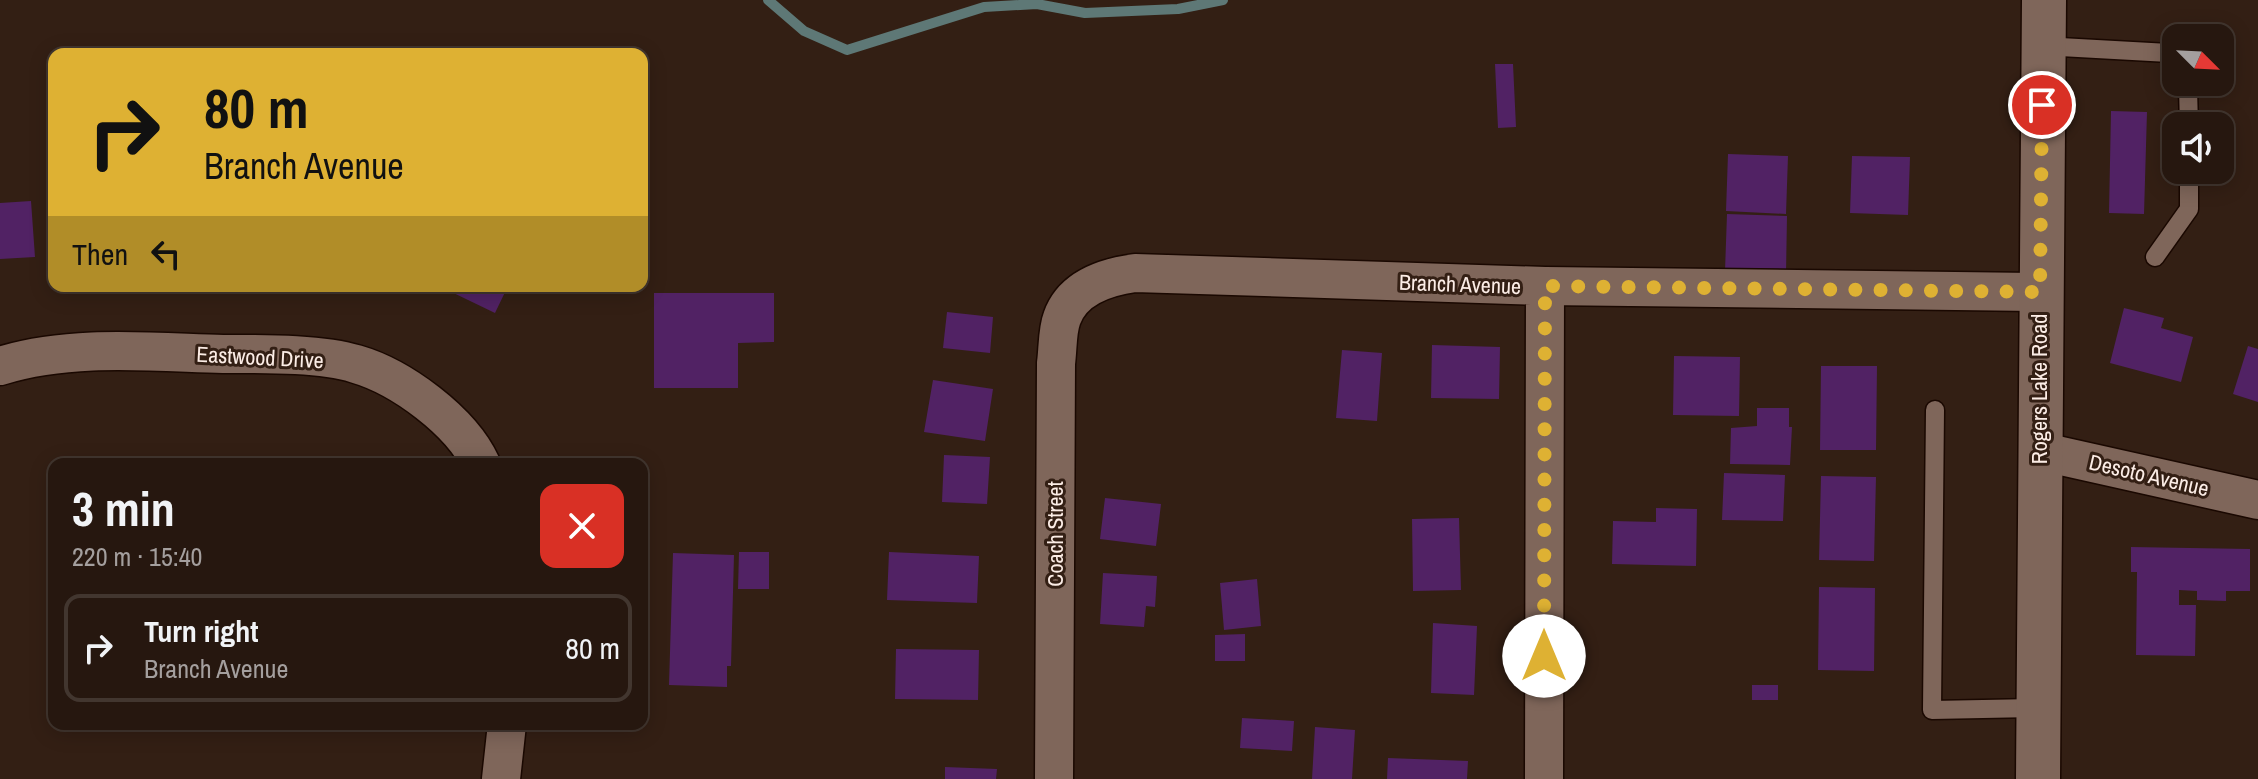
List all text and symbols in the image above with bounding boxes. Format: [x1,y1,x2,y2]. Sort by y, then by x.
north arrow [2162,24,2234,96]
map controls [2162,24,2234,184]
text: 80 m [204,70,309,145]
pin [2008,71,2076,139]
icon: right [72,80,176,184]
icon: arrive [2020,83,2064,127]
button: sound [2162,112,2234,184]
text: Branch Avenue [204,142,404,190]
icon: left [144,232,188,276]
text: Then [72,234,128,274]
street label: Branch Avenue [1398,267,1522,301]
street label: Rogers Lake Road [2024,314,2054,464]
street label: Eastwood Drive [196,339,324,375]
street label: Desoto Avenue [2086,447,2212,503]
text: 3 min [72,476,175,541]
street label: Coach Street [1040,481,1070,587]
button: close [540,484,624,568]
text: 220 m · 15:40 [72,539,202,574]
text: Turn right [144,611,258,651]
position arrow [1502,614,1586,698]
icon: right [76,626,120,670]
text: 80 m [565,628,620,668]
text: Branch Avenue [144,651,288,686]

